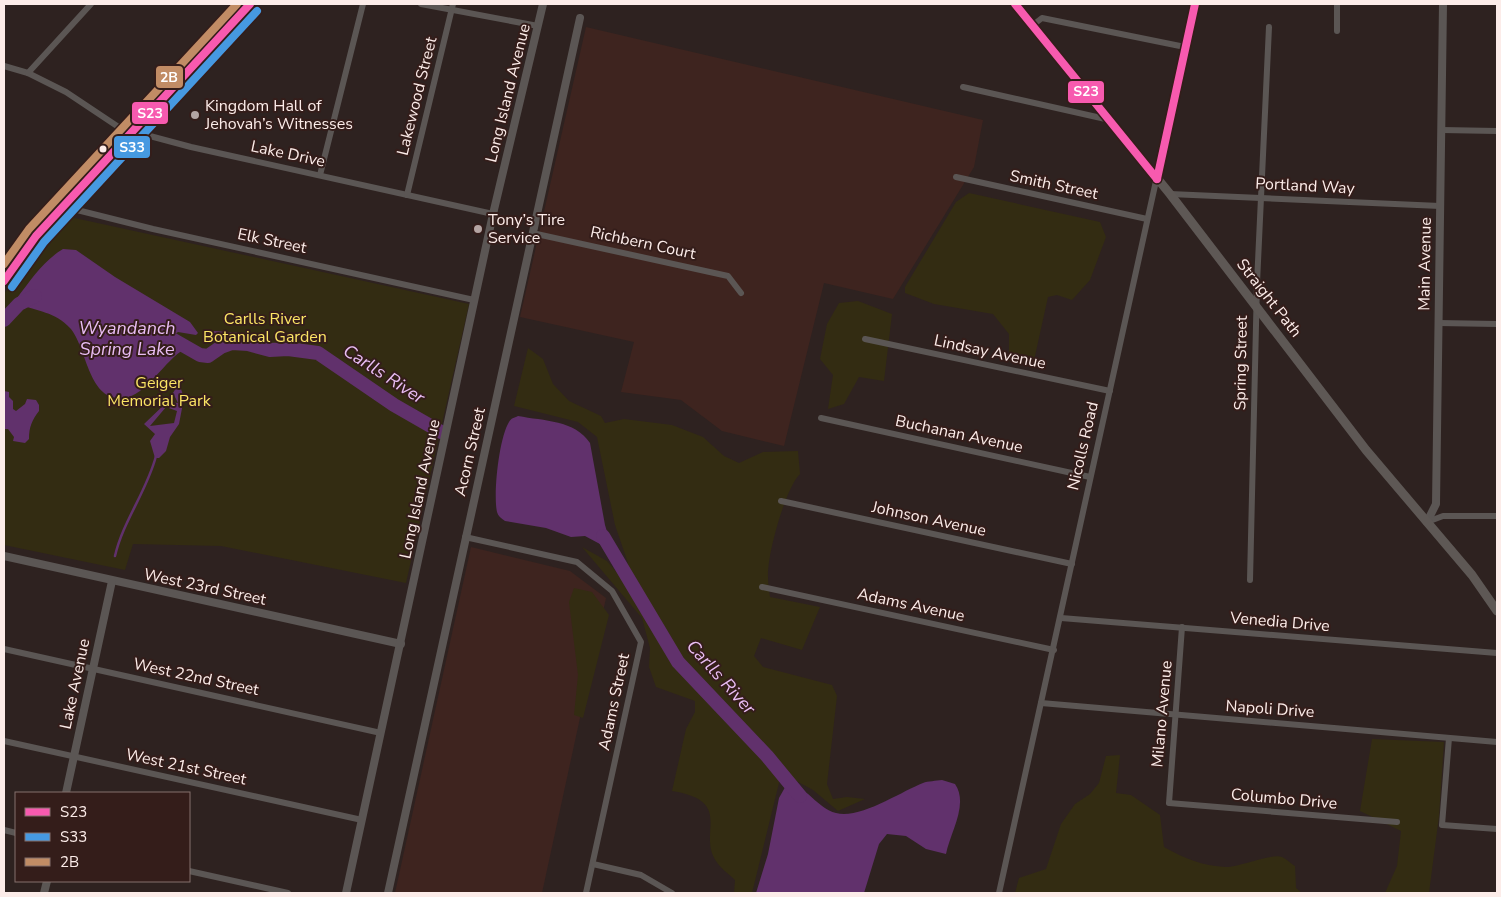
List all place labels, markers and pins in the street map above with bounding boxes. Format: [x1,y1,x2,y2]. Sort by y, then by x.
place label: Kingdom Hall of Jehovah’s Witnesses [204,95,353,135]
marker: Kingdom Hall of Jehovah’s Witnesses [189,109,201,121]
unlabelled marker [98,144,108,154]
place label: Tony’s Tire Service [488,209,565,249]
marker: Tony’s Tire Service [472,223,484,235]

